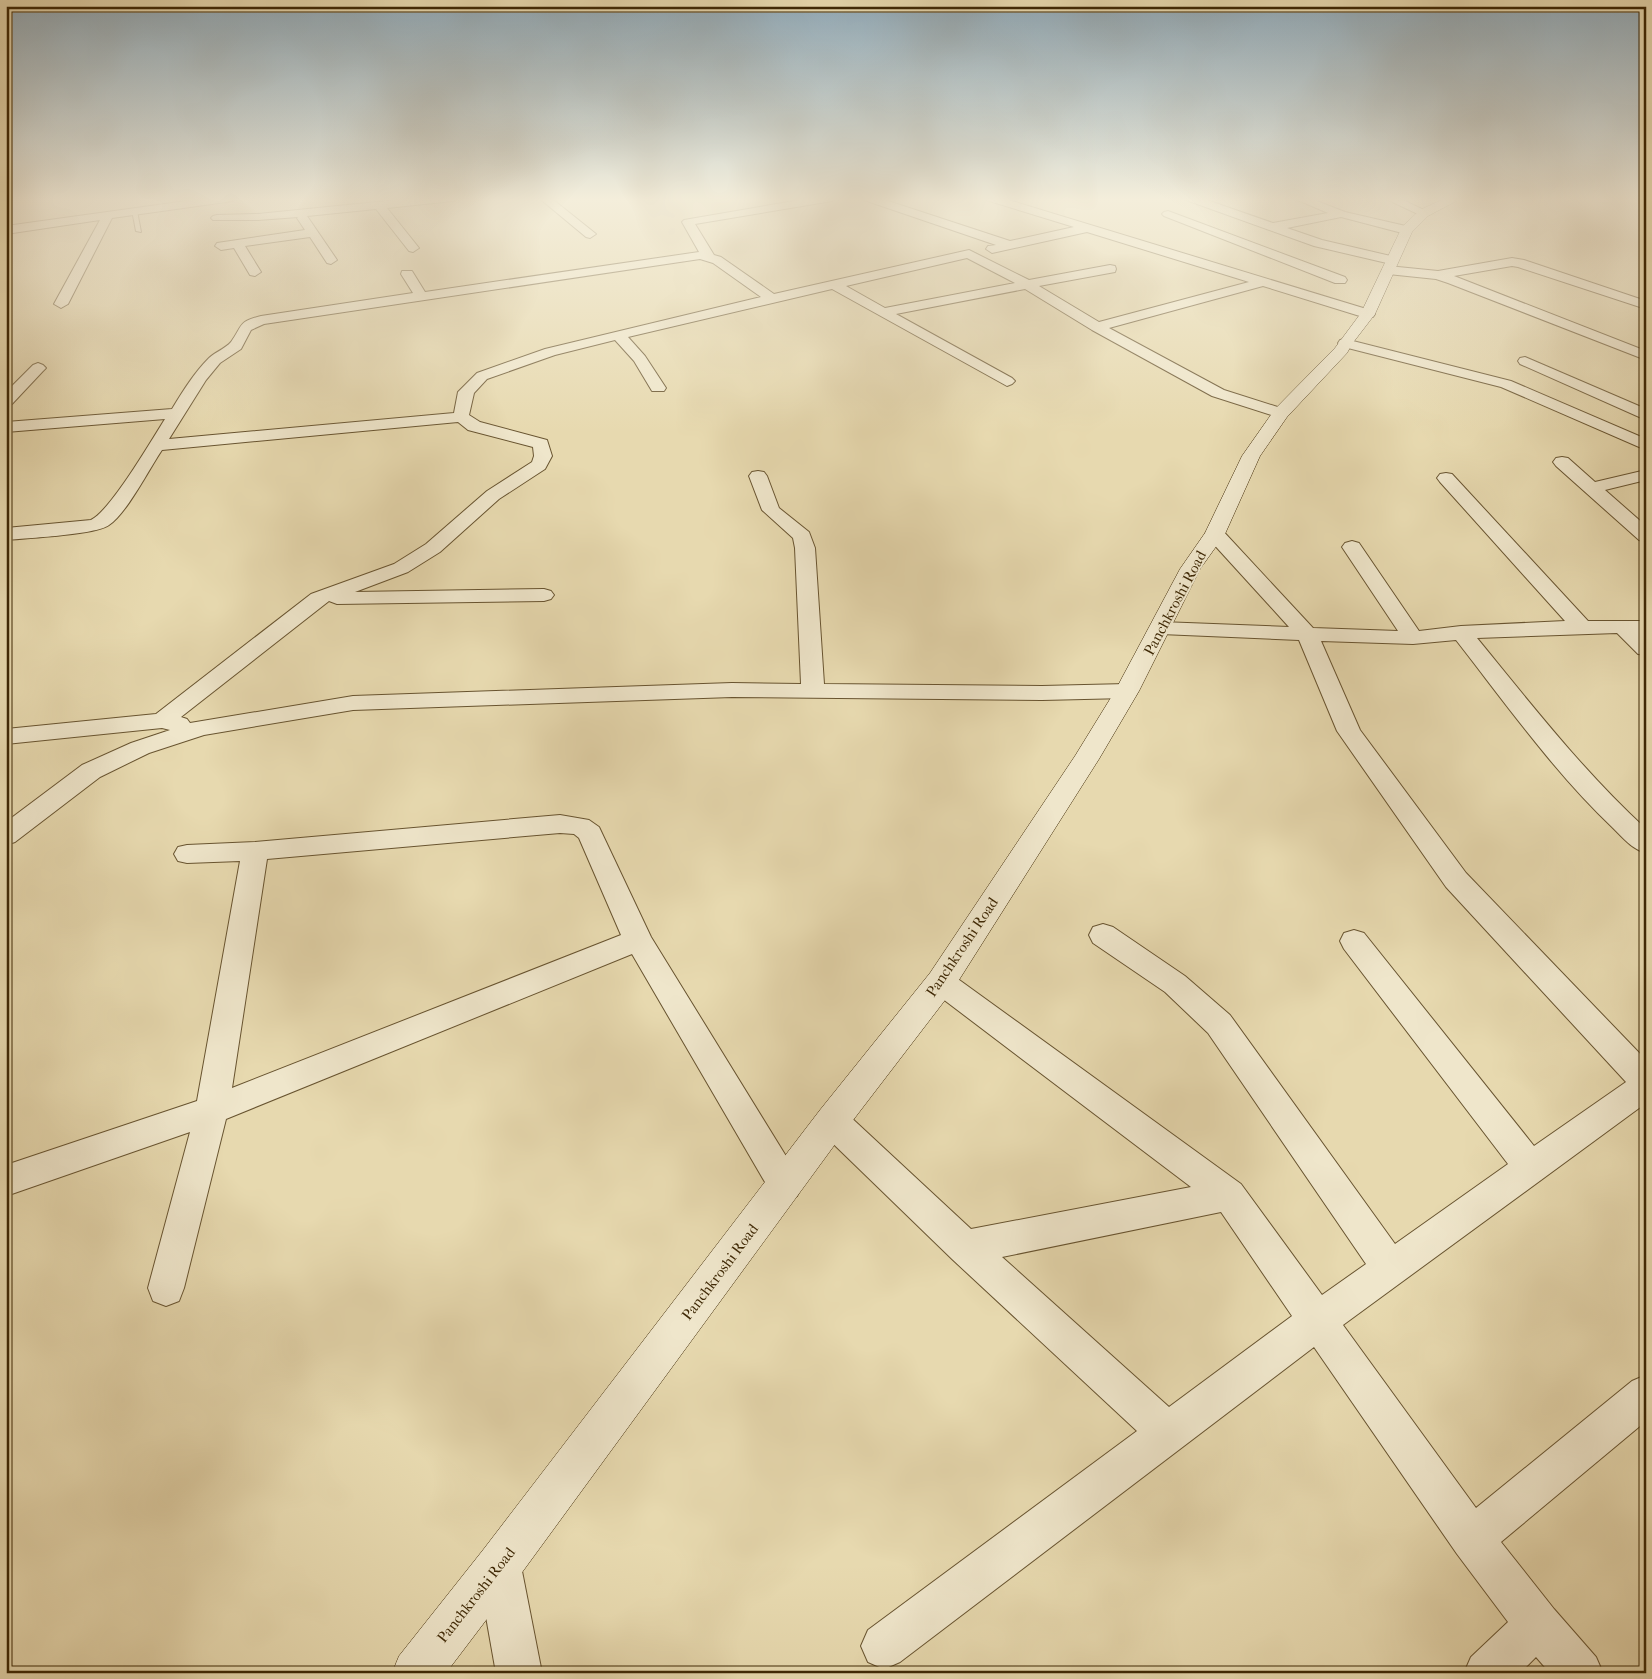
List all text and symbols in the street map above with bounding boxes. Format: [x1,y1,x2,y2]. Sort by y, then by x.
street label: Panchkroshi Road [1140,547,1211,658]
street label: Panchkroshi Road [922,893,1002,1000]
street label: Panchkroshi Road [678,1220,763,1324]
street label: Panchkroshi Road [433,1543,519,1646]

